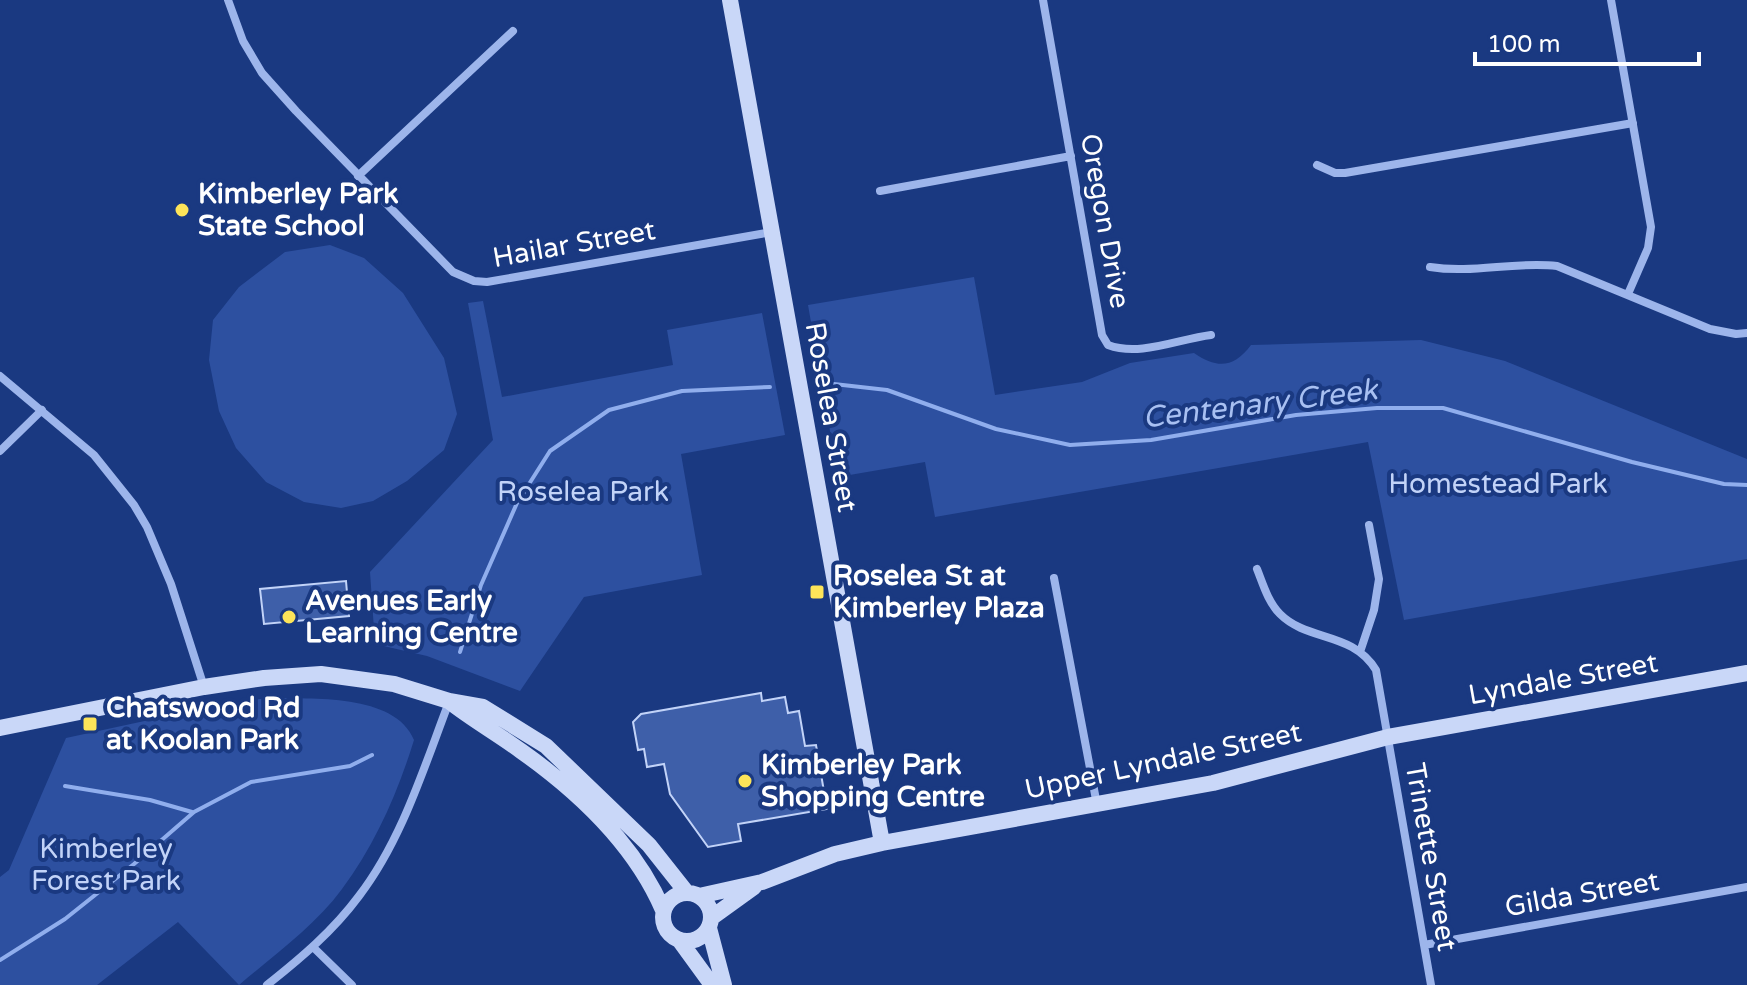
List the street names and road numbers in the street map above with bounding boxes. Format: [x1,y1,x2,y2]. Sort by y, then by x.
street label: Oregon Drive [1073,131,1137,311]
street label: Hailar Street [490,213,658,275]
street label: Roselea Street [798,319,864,515]
street label: Lyndale Street [1466,646,1661,712]
street label: Upper Lyndale Street [1022,715,1305,807]
street label: Trinette Street [1398,760,1464,954]
street label: Gilda Street [1502,864,1662,924]

